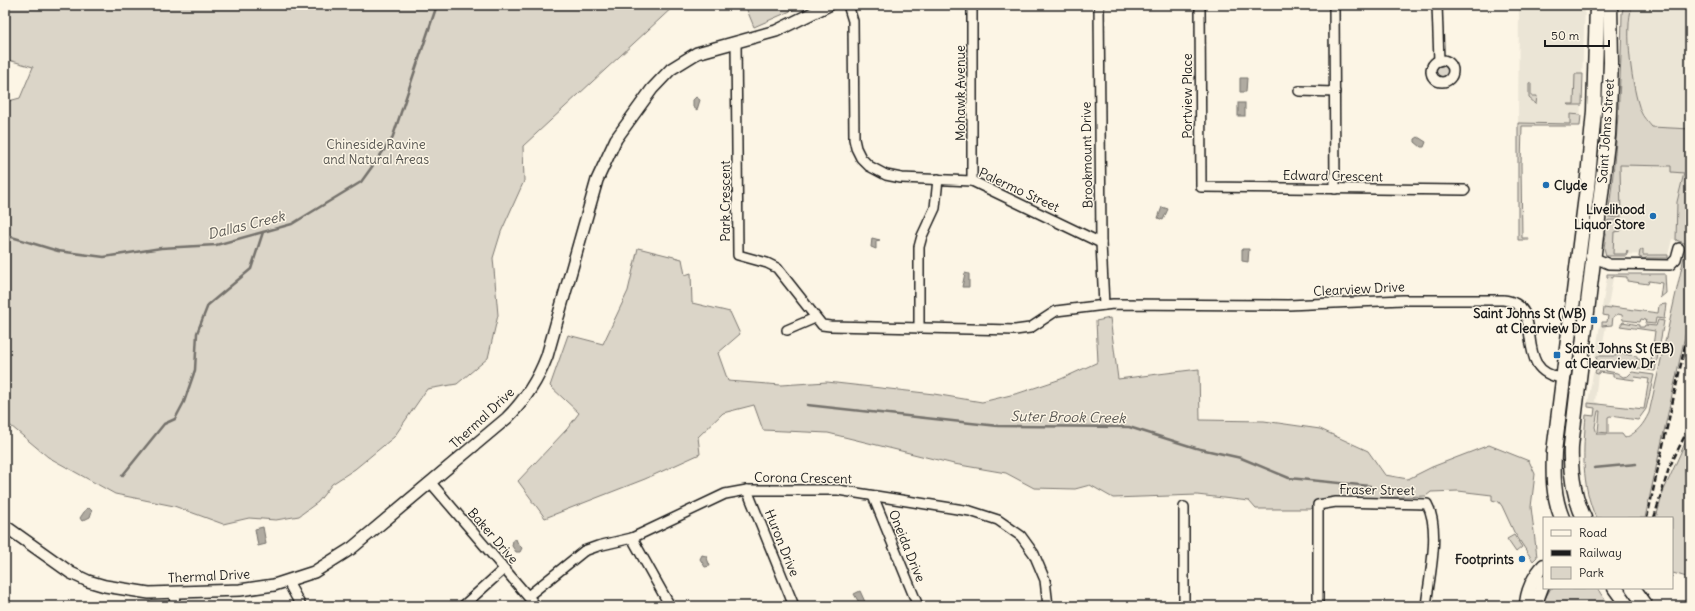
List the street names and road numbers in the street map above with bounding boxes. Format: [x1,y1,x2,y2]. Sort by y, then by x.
street label: Mohawk Avenue [952,45,969,141]
street label: Portview Place [1179,53,1196,139]
street label: Saint Johns Street [1594,77,1618,184]
street label: Brookmount Drive [1078,101,1096,209]
street label: Park Crescent [717,160,734,242]
street label: Palermo Street [976,164,1062,216]
street label: Edward Crescent [1283,167,1384,185]
street label: Clearview Drive [1313,278,1405,300]
street label: Thermal Drive [446,384,518,452]
street label: Corona Crescent [754,469,853,487]
street label: Fraser Street [1339,481,1415,499]
street label: Baker Drive [464,505,522,567]
street label: Huron Drive [761,507,803,579]
street label: Oneida Drive [885,507,929,585]
street label: Thermal Drive [168,565,250,587]

